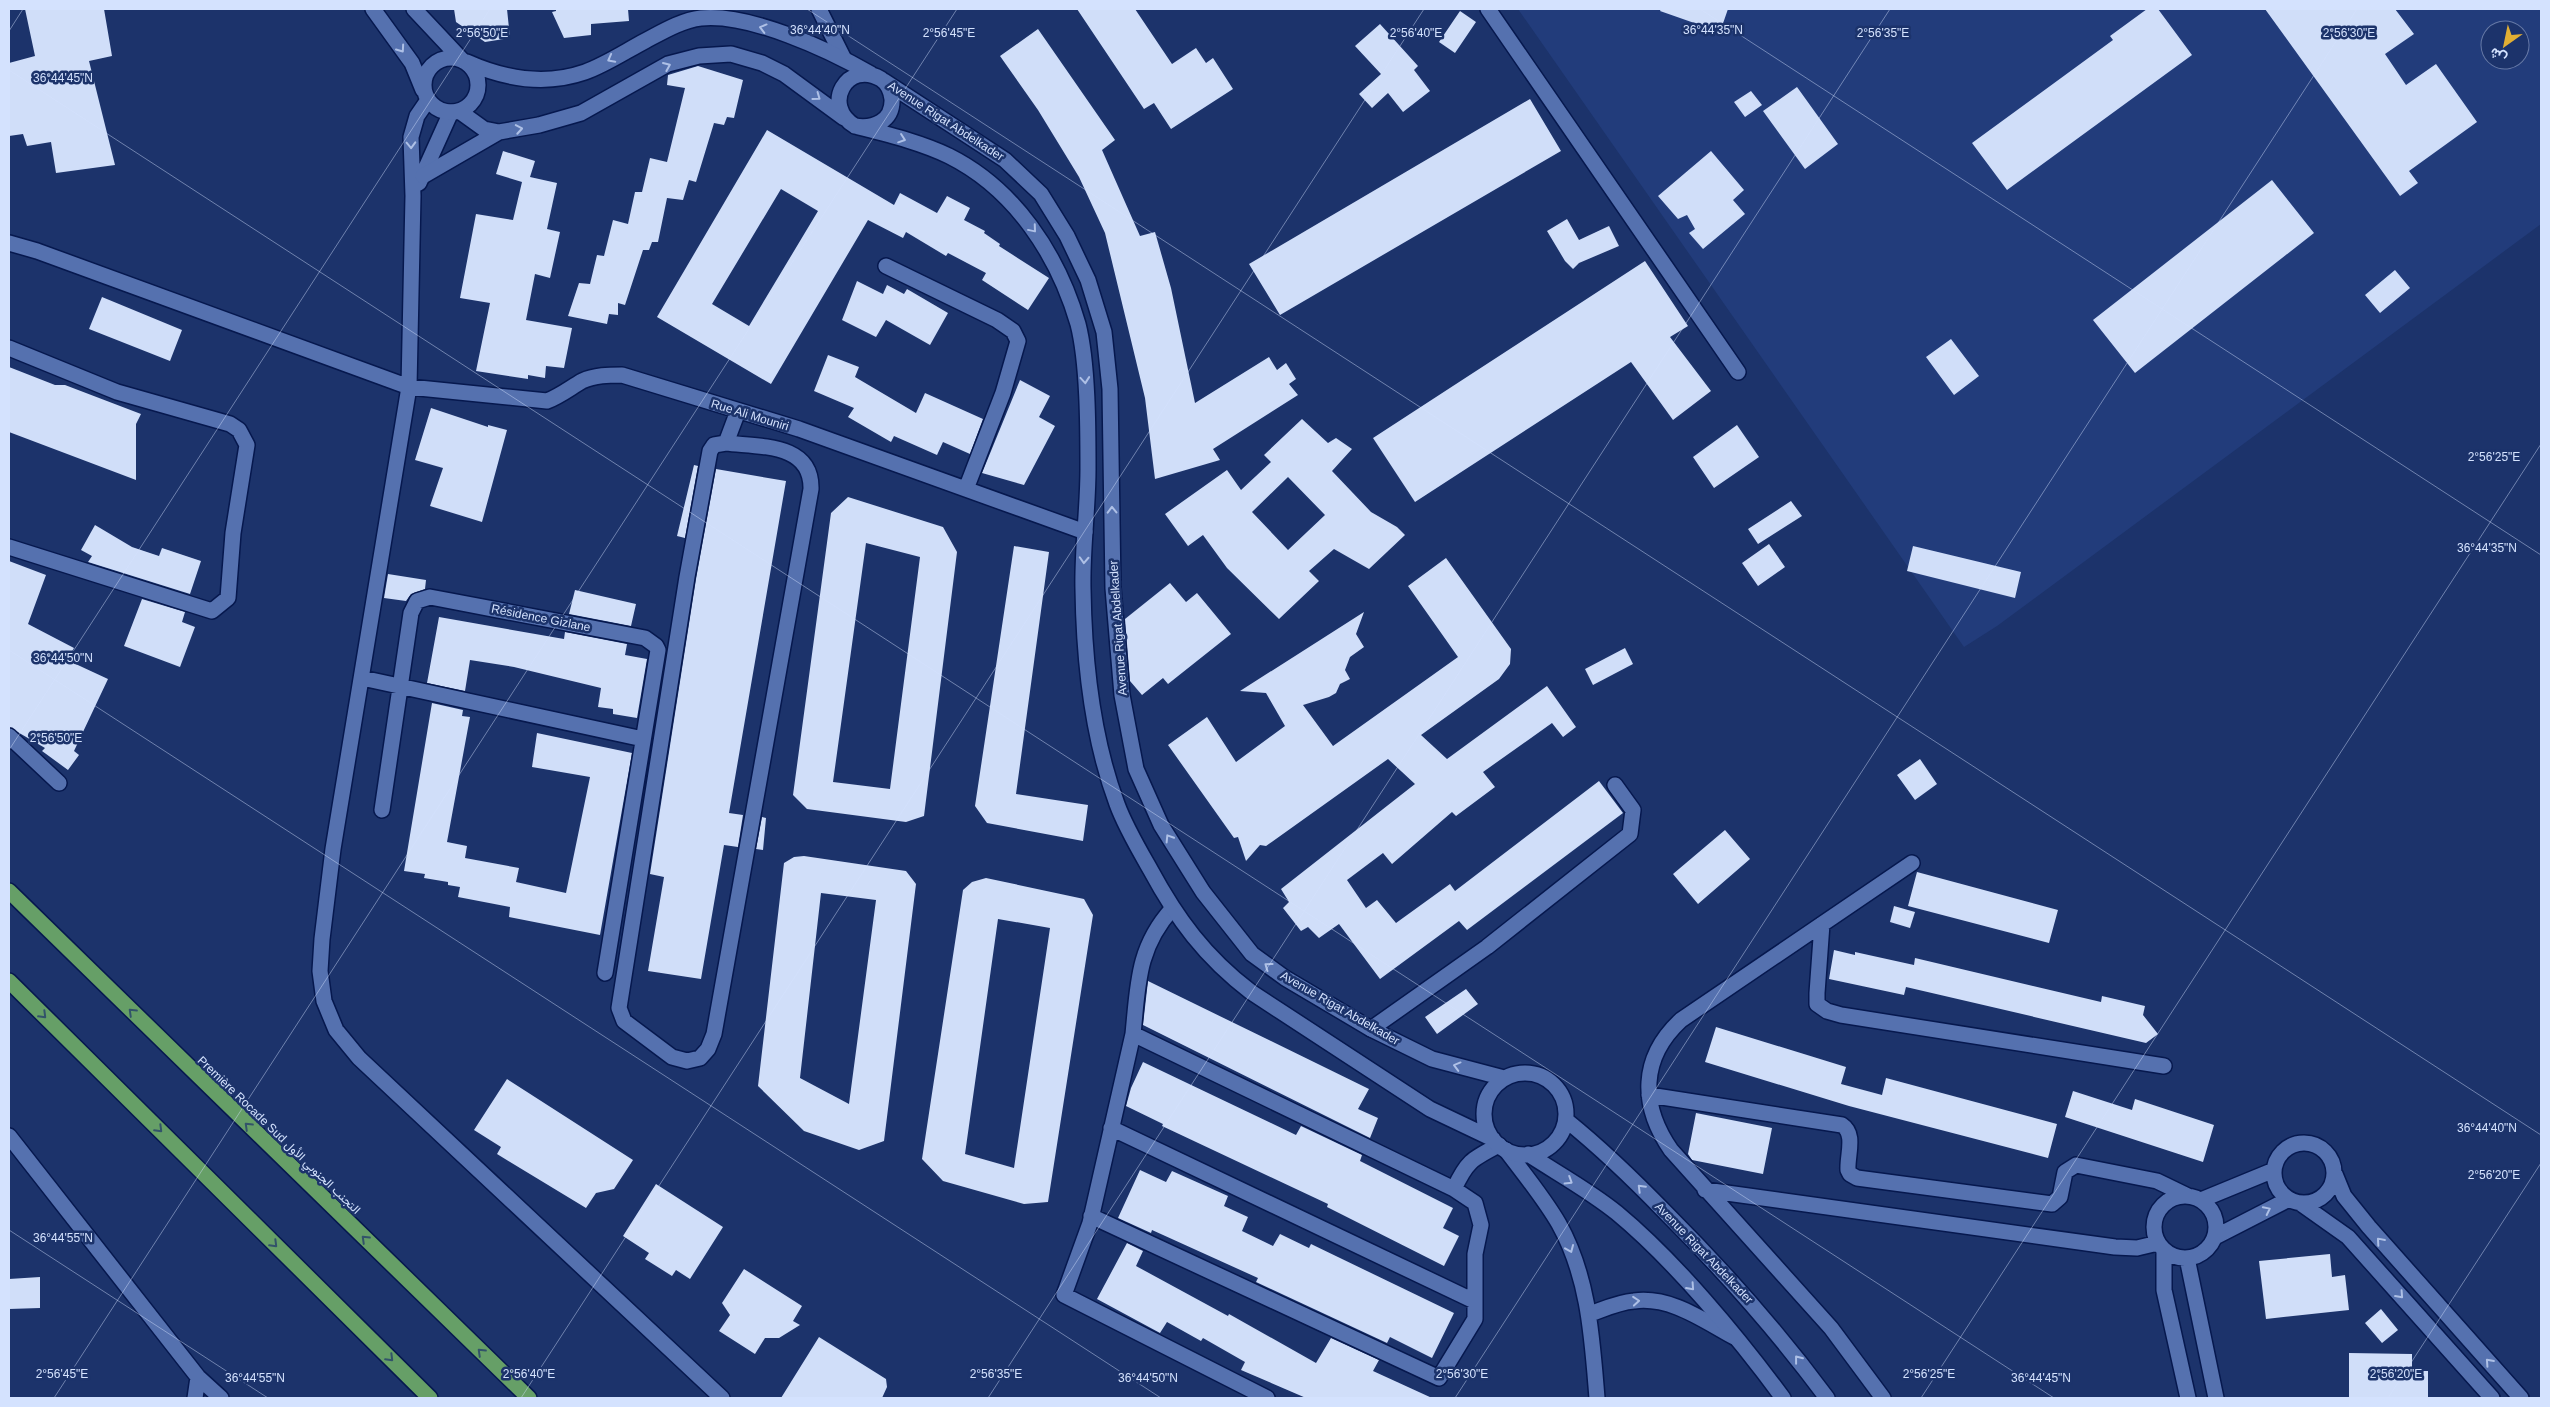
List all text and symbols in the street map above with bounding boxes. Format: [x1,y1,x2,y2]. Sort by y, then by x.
north arrow [2480,20,2530,70]
one-way arrow [759,23,767,33]
text: 36°44'40"N [790,23,850,37]
text: 36°44'35"N [1683,23,1743,37]
text: 2°56'50"E [456,26,508,40]
text: 2°56'45"E [923,26,975,40]
text: 2°56'40"E [1390,26,1442,40]
text: 2°56'35"E [1857,26,1909,40]
text: 2°56'30"E [2323,26,2375,40]
one-way arrow [395,43,404,52]
text: ش [2486,44,2510,67]
one-way arrow [607,53,616,63]
one-way arrow [662,61,671,72]
text: 36°44'45"N [33,71,93,85]
street label: Avenue Rigat Abdelkader [885,78,1007,164]
one-way arrow [811,91,821,100]
one-way arrow [514,124,523,134]
one-way arrow [897,133,905,143]
one-way arrow [406,141,417,149]
one-way arrow [1028,223,1037,232]
one-way arrow [1079,377,1090,385]
street label: Rue Ali Mouniri [709,397,791,433]
text: 2°56'25"E [2468,450,2520,464]
one-way arrow [1107,506,1117,514]
text: 36°44'35"N [2457,541,2517,555]
one-way arrow [1079,557,1089,565]
street label: Avenue Rigat Abdelkader [1106,560,1130,696]
street label: Résidence Gizlane [490,602,592,635]
text: 36°44'50"N [33,651,93,665]
text: 2°56'50"E [30,731,82,745]
one-way arrow [1166,834,1176,843]
one-way arrow [1265,963,1274,971]
street label: Avenue Rigat Abdelkader [1278,968,1402,1048]
one-way arrow [38,1009,47,1018]
one-way arrow [129,1009,138,1018]
street label: Première Rocade Sud التجنب الجنوبي الأول [193,1053,363,1219]
one-way arrow [1453,1061,1461,1072]
text: 36°44'40"N [2457,1121,2517,1135]
one-way arrow [153,1123,162,1132]
one-way arrow [245,1123,254,1132]
text: 2°56'20"E [2468,1168,2520,1182]
one-way arrow [1563,1174,1572,1184]
one-way arrow [1638,1185,1647,1194]
street label: Avenue Rigat Abdelkader [1652,1200,1756,1306]
one-way arrow [2261,1206,2270,1216]
text: 36°44'55"N [33,1231,93,1245]
one-way arrow [361,1236,370,1245]
one-way arrow [2377,1237,2386,1246]
one-way arrow [268,1238,277,1247]
one-way arrow [1564,1244,1575,1253]
one-way arrow [1685,1281,1694,1290]
one-way arrow [2394,1289,2403,1298]
one-way arrow [1633,1296,1641,1307]
one-way arrow [478,1349,487,1358]
one-way arrow [384,1352,393,1361]
one-way arrow [1796,1356,1804,1365]
one-way arrow [2485,1358,2494,1367]
text: 2°56'45"E [36,1367,88,1381]
text: 2°56'40"E [503,1367,555,1381]
text: 2°56'35"E [970,1367,1022,1381]
text: 2°56'30"E [1436,1367,1488,1381]
text: 2°56'25"E [1903,1367,1955,1381]
text: 2°56'20"E [2370,1367,2422,1381]
text: 36°44'55"N [225,1371,285,1385]
text: 36°44'50"N [1118,1371,1178,1385]
text: 36°44'45"N [2011,1371,2071,1385]

